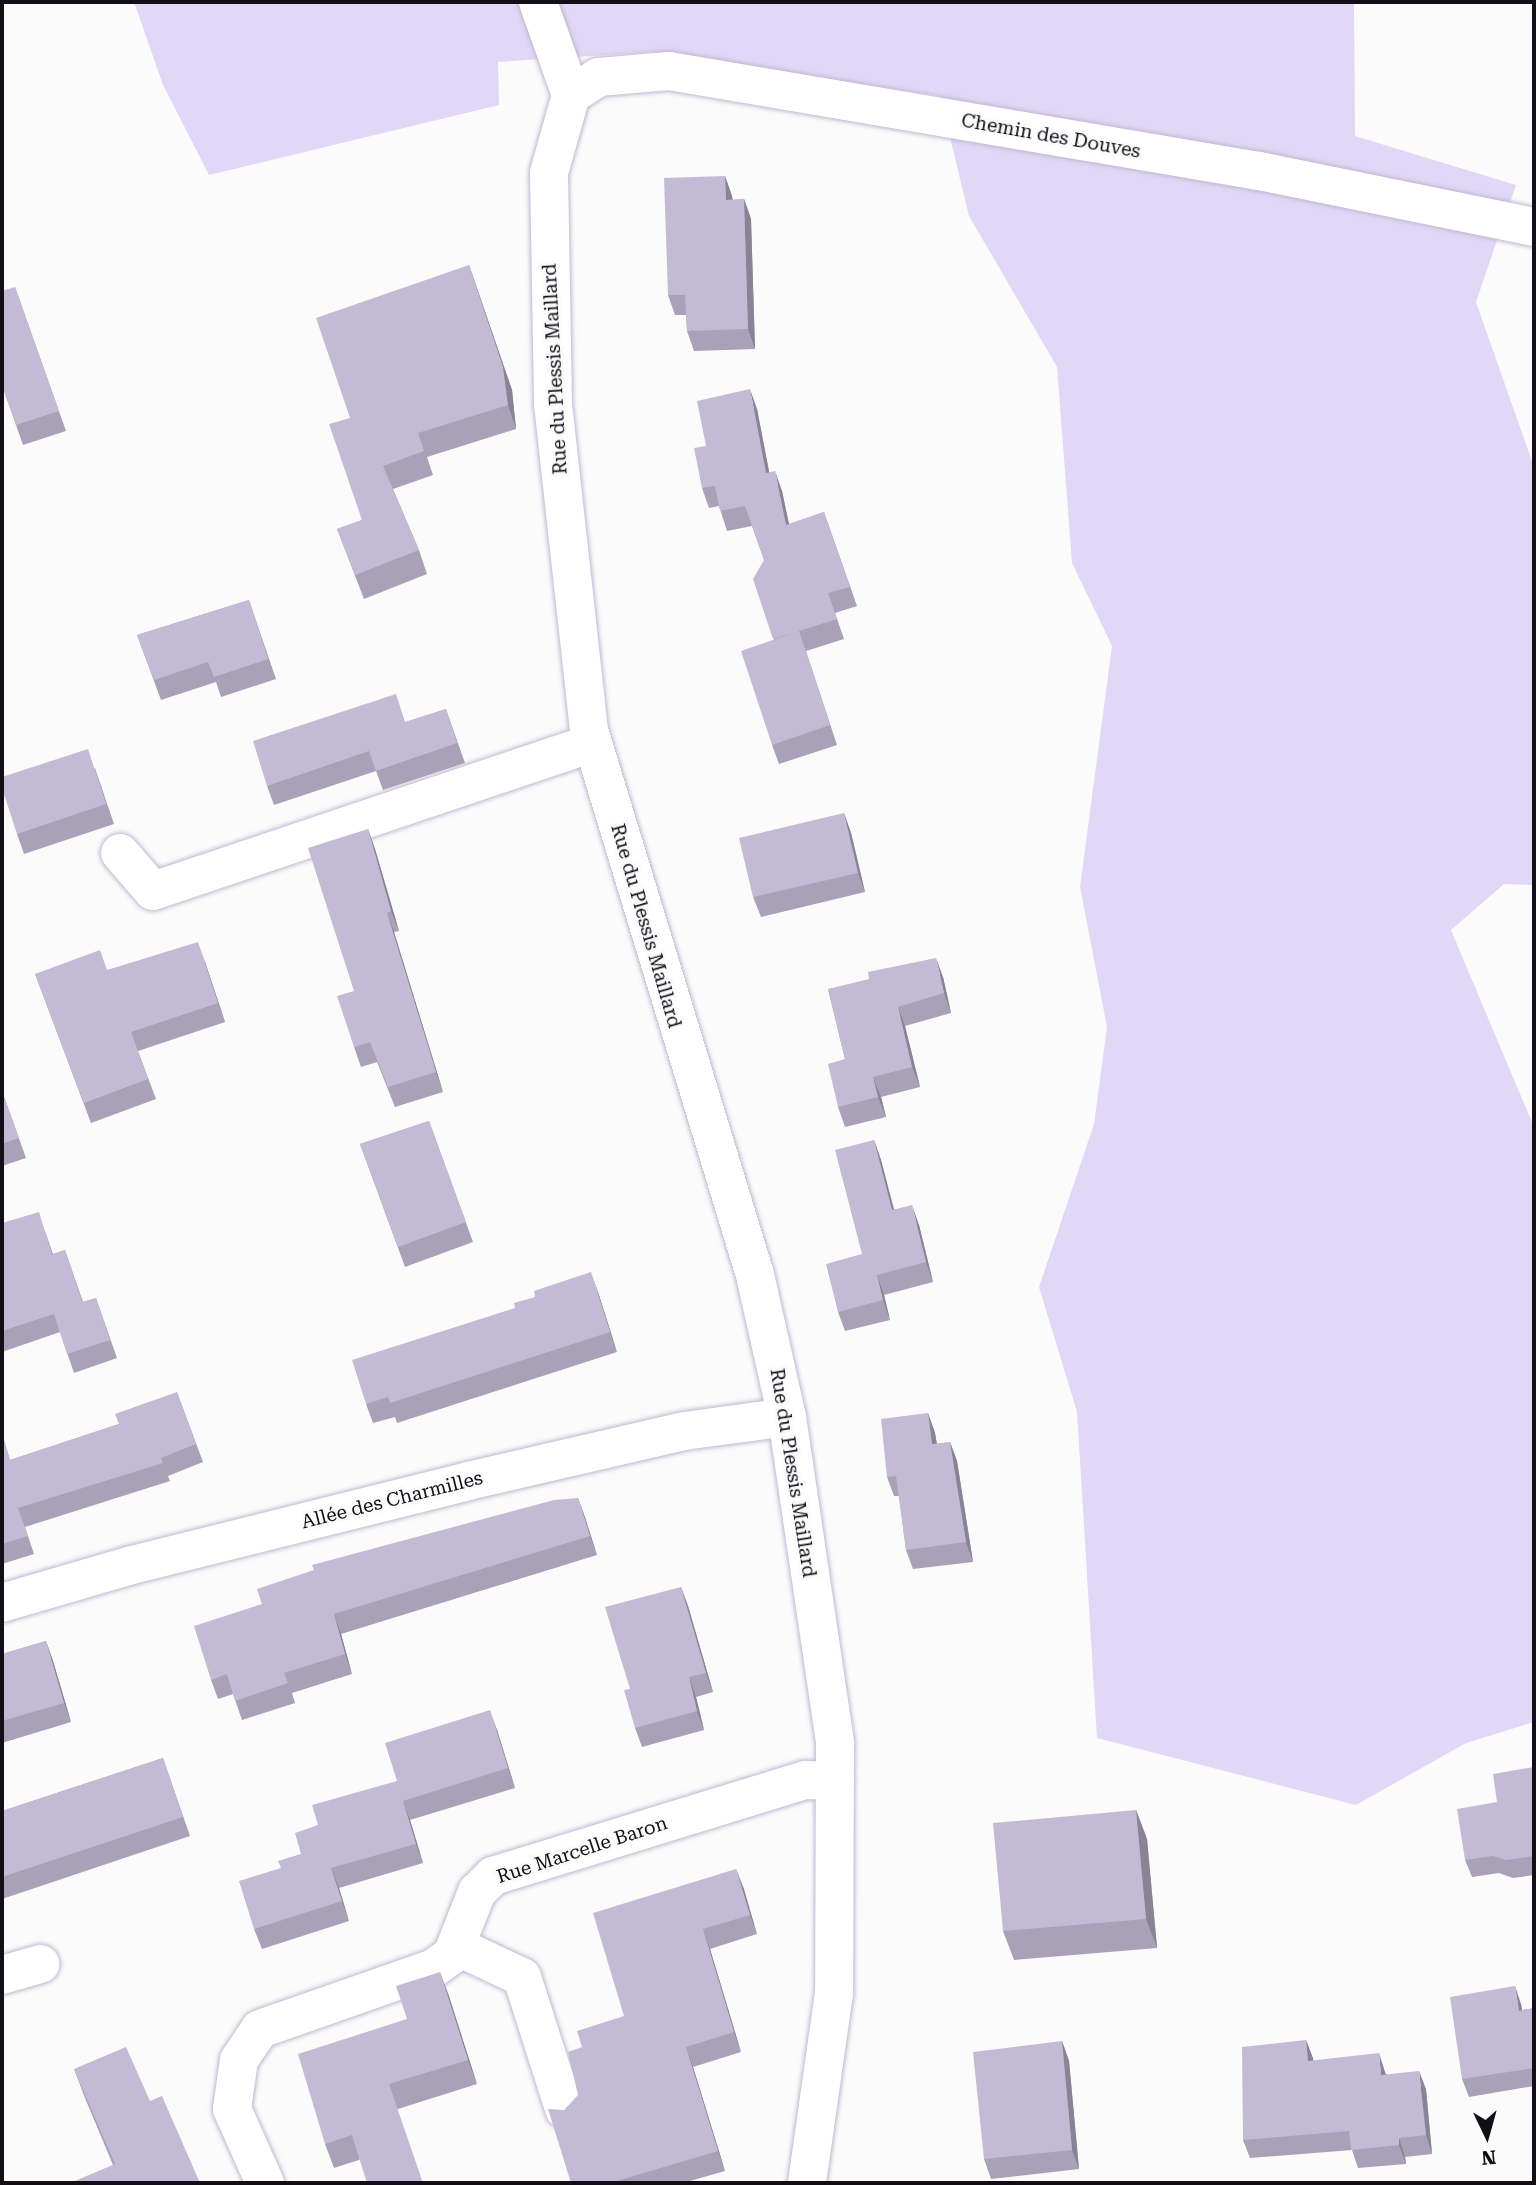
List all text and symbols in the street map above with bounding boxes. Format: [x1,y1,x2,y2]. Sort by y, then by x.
street label: Chemin des Douves [960,109,1142,163]
street label: Rue du Plessis Maillard [538,263,572,475]
street label: Rue du Plessis Maillard [606,821,686,1031]
street label: Rue du Plessis Maillard [765,1367,821,1579]
street label: Allée des Charmilles [299,1466,485,1534]
street label: Rue Marcelle Baron [494,1812,670,1888]
north arrow [1452,2101,1522,2171]
text: N [1481,2145,1497,2170]

